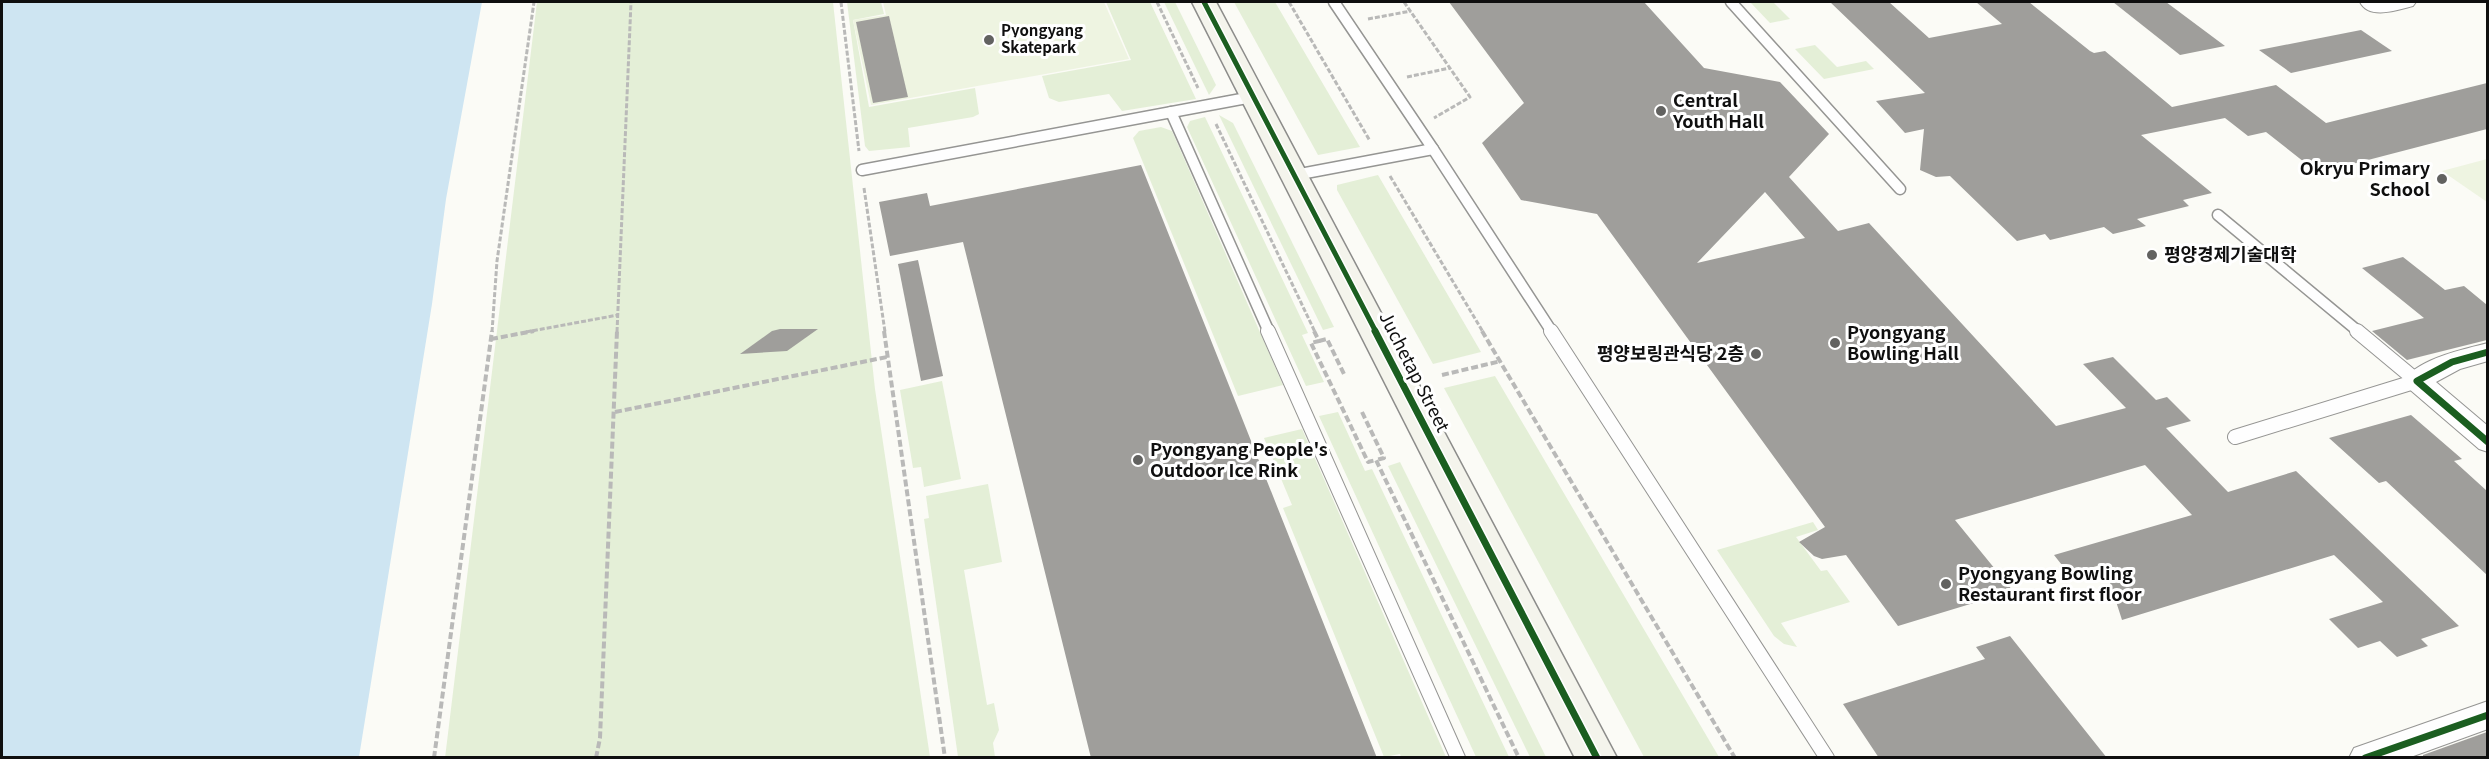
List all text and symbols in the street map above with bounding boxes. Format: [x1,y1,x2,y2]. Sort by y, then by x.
place label: Pyongyang Skatepark [1001,19,1083,57]
marker: Pyongyang Skatepark [982,33,996,47]
place label: Central Youth Hall [1672,86,1764,133]
marker: Central Youth Hall [1654,104,1668,118]
place label: Okryu Primary School [2300,154,2431,201]
marker: Okryu Primary School [2435,172,2449,186]
place label: 평양경제기술대학 [2164,240,2297,266]
marker: 평양경제기술대학 [2145,248,2159,262]
street label: Juchetap Street [1374,306,1457,436]
place label: Pyongyang Bowling Hall [1847,318,1959,365]
marker: Pyongyang Bowling Hall [1828,336,1842,350]
place label: 평양보링관식당 2층 [1597,339,1744,365]
marker: 평양보링관식당 2층 [1749,347,1763,361]
place label: Pyongyang People's Outdoor Ice Rink [1150,435,1328,482]
marker: Pyongyang People's Outdoor Ice Rink [1131,453,1145,467]
place label: Pyongyang Bowling Restaurant first floor [1958,559,2142,606]
marker: Pyongyang Bowling Restaurant first floor [1939,577,1953,591]

